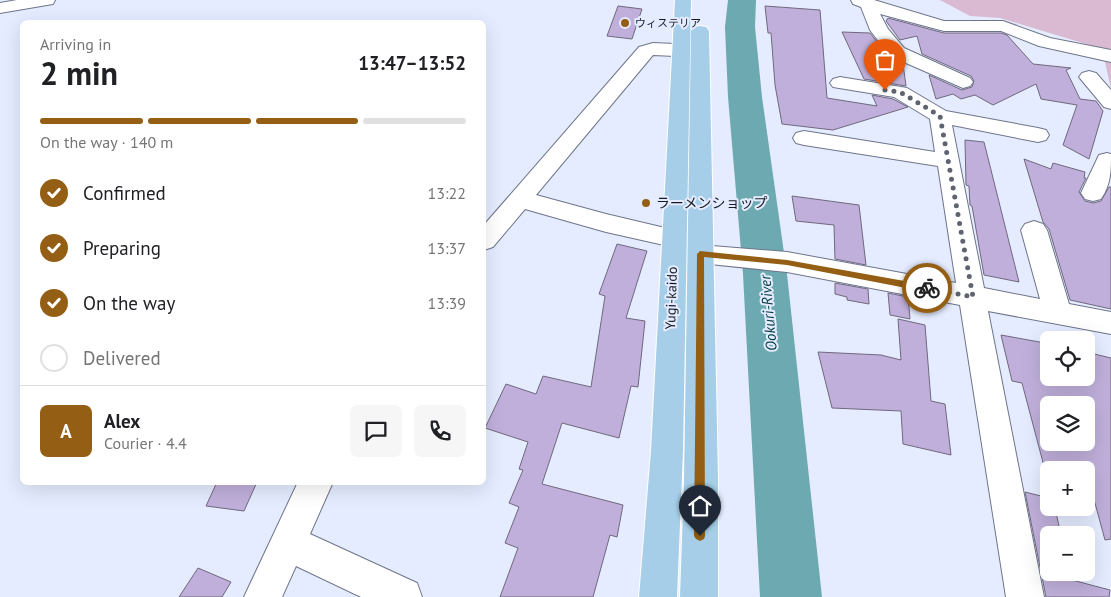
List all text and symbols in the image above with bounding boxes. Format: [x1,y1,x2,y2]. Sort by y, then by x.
place label: ウィステリア [635,16,701,30]
marker: ウィステリア [619,17,631,29]
text: Arriving in [40,34,111,54]
pin [864,39,906,90]
icon: bag [871,46,899,74]
text: 13:47–13:52 [358,51,466,75]
text: 2 min [40,52,118,94]
text: On the way · 140 m [40,132,173,152]
icon: check [40,179,68,207]
text: Confirmed [83,181,166,205]
text: 13:22 [428,183,466,203]
place label: ラーメンショップ [656,194,767,212]
marker: ラーメンショップ [640,197,652,209]
icon: check [40,234,68,262]
text: Preparing [83,236,161,260]
text: 13:37 [428,238,466,258]
courier [902,263,952,313]
street label: Yugi-kaido [661,266,681,330]
water label: Ookuri-River [755,273,781,352]
icon: bike [913,274,941,302]
icon: check [40,289,68,317]
text: On the way [83,291,175,315]
text: 13:39 [428,293,466,313]
map controls [1040,331,1095,581]
button: locate [1040,331,1095,386]
text: Delivered [83,346,161,370]
button: layers [1040,396,1095,451]
button: chat [350,405,402,457]
button: phone [414,405,466,457]
text: Alex [104,409,140,433]
text: A [60,419,72,443]
text: Courier · 4.4 [104,433,187,453]
button: + [1040,461,1095,516]
pin [679,485,721,536]
icon: home [686,492,714,520]
button: − [1040,526,1095,581]

